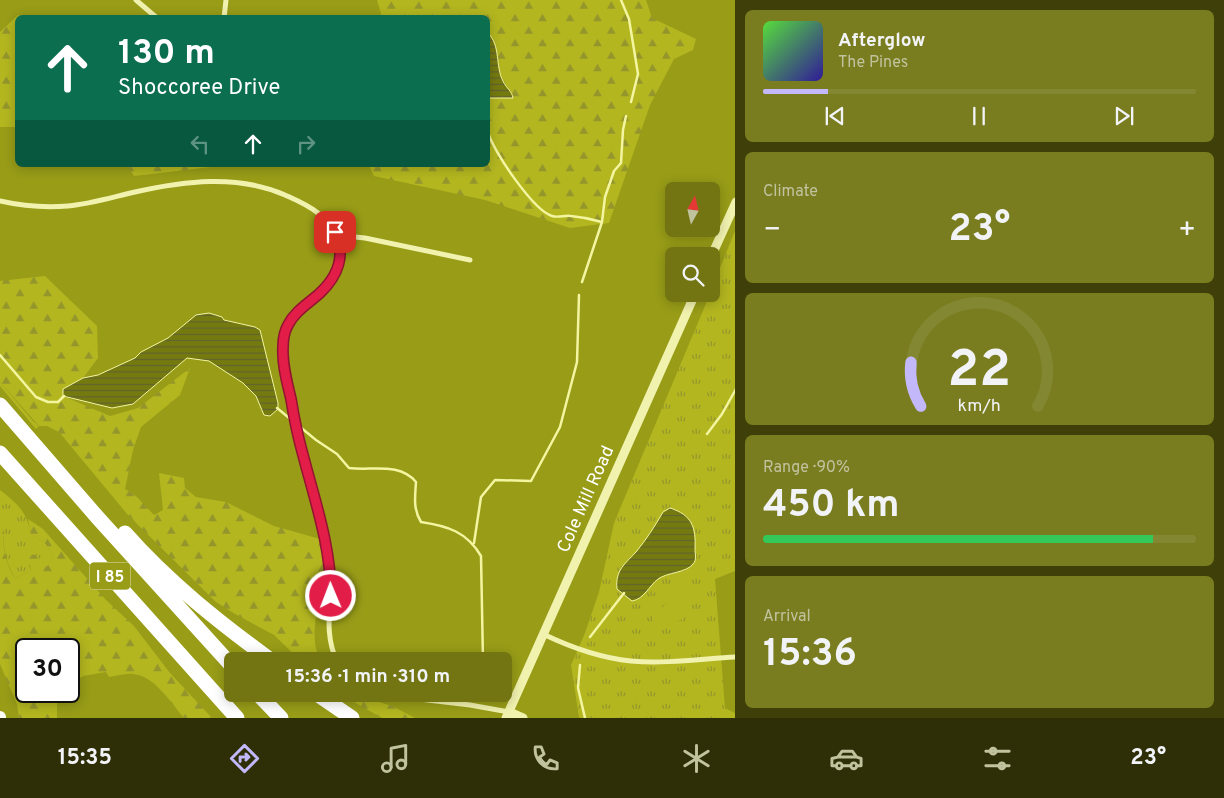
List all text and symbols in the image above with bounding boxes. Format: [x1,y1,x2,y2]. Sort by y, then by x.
text: Afterglow [838,29,926,53]
text: 130 m [118,32,215,76]
icon: ahead [35,35,100,100]
text: The Pines [838,53,908,73]
text: Shoccoree Drive [118,75,280,102]
icon: previous [821,102,849,130]
icon: pause [965,102,993,130]
icon: next [1110,102,1138,130]
icon: left [186,130,214,158]
icon: ahead [239,130,267,158]
icon: right [292,130,320,158]
north arrow [665,182,720,238]
map controls [665,182,720,302]
text: Climate [763,182,818,202]
text: 23° [949,206,1010,255]
pin [314,211,356,253]
text: − [763,213,781,249]
text: + [1178,213,1196,249]
icon: arrive [321,218,349,246]
button: search [665,247,720,302]
text: 22 [948,339,1011,405]
text: km/h [958,395,1001,418]
street label: Cole Mill Road [553,442,620,557]
text: Range · 90% [763,458,850,478]
text: 450 km [763,482,900,531]
road number: I 85 [90,562,130,590]
position arrow [304,569,356,621]
text: Arrival [763,607,811,627]
text: 15:36 [763,631,857,680]
speed limit sign: 30 [15,638,80,703]
text: 15:36 · 1 min · 310 m [286,665,450,689]
icon: directions [227,741,262,776]
icon: music [378,741,413,776]
icon: phone [528,741,563,776]
icon: climate [679,741,714,776]
icon: car [829,741,864,776]
icon: filters [980,741,1015,776]
text: 15:35 [58,745,112,772]
text: 23° [1130,745,1166,772]

